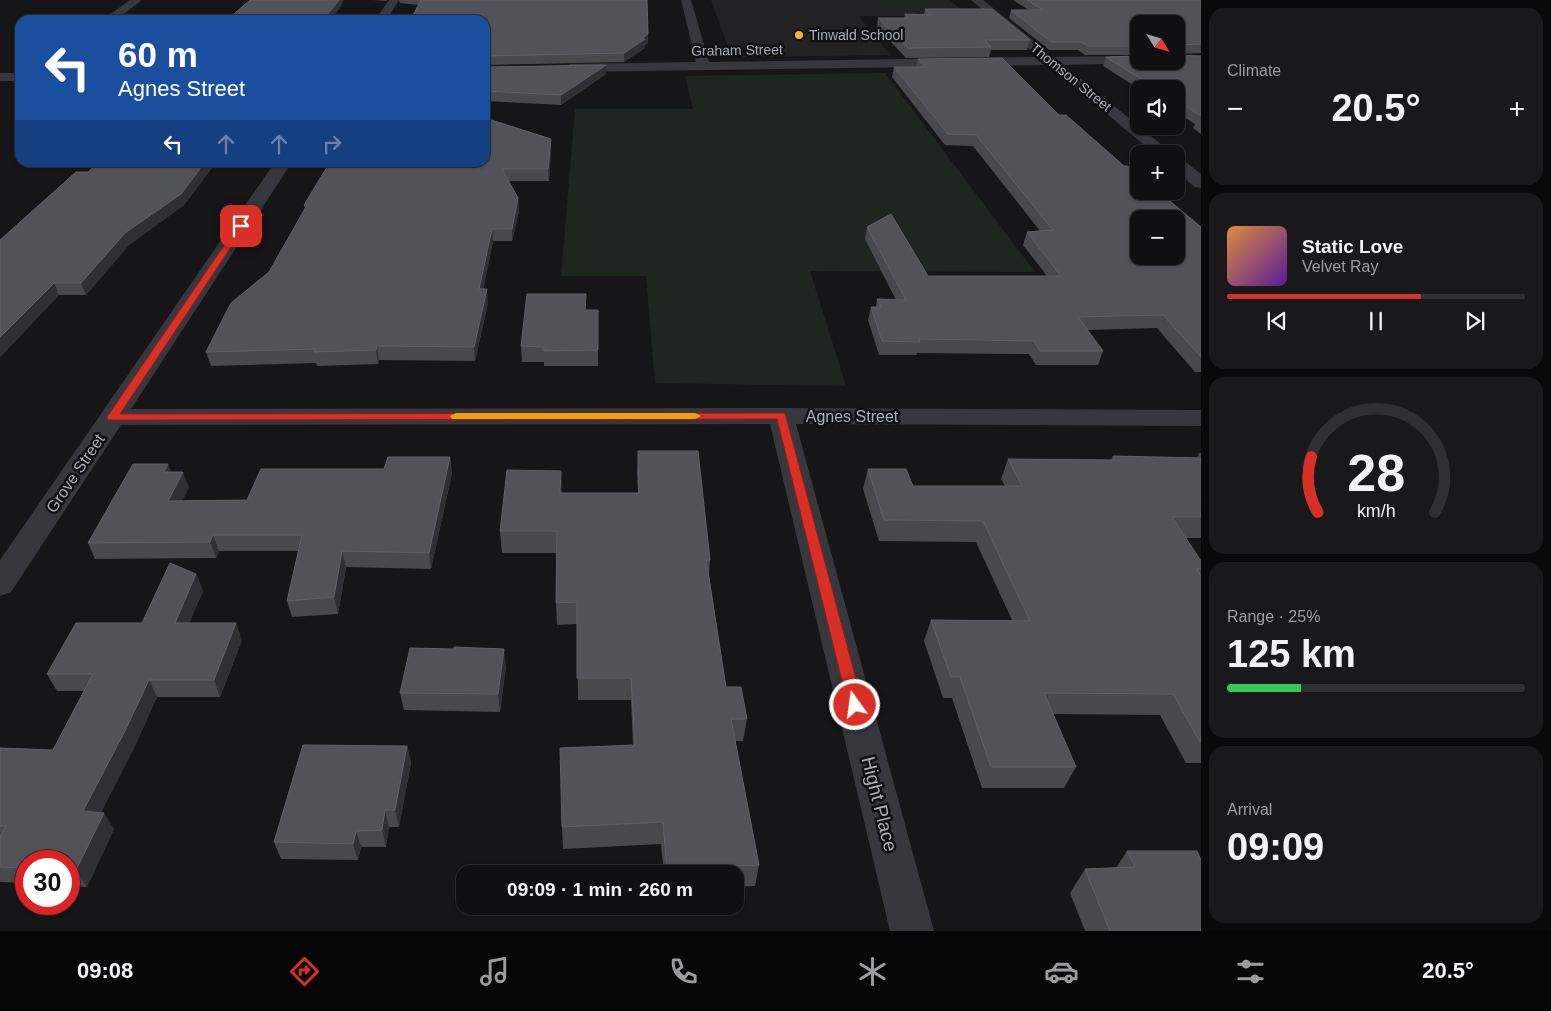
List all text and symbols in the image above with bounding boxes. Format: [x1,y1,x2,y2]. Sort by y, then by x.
north arrow [1130,15,1185,70]
map controls [1130,15,1185,265]
place label: Tinwald School [809,27,903,43]
marker: Tinwald School [793,29,805,41]
icon: left [35,35,100,100]
text: 60 m [118,35,198,74]
street label: Thomson Street [1027,39,1115,115]
street label: Graham Street [691,41,783,59]
text: Climate [1227,62,1281,79]
text: Agnes Street [118,76,245,101]
button: sound [1130,80,1185,135]
text: 20.5° [1331,87,1421,129]
text: − [1227,93,1243,124]
text: + [1509,93,1525,124]
icon: left [159,130,187,158]
icon: ahead [212,130,240,158]
icon: ahead [265,130,293,158]
icon: right [318,130,346,158]
button: + [1130,145,1185,200]
pin [220,205,262,247]
button: − [1130,210,1185,265]
icon: arrive [227,212,255,240]
text: Static Love [1302,236,1403,257]
text: Velvet Ray [1302,258,1378,275]
icon: previous [1263,307,1291,335]
icon: pause [1362,307,1390,335]
icon: next [1461,307,1489,335]
street label: Agnes Street [806,408,899,425]
street label: Grove Street [43,430,108,516]
text: 28 [1347,444,1405,502]
text: km/h [1357,501,1395,521]
text: Range · 25% [1227,608,1320,625]
text: 125 km [1227,633,1356,675]
position arrow [828,678,880,730]
street label: Hight Place [858,754,901,854]
text: Arrival [1227,801,1272,818]
text: 09:09 [1227,826,1324,868]
speed limit sign: 30 [15,850,80,915]
text: 09:09 · 1 min · 260 m [507,879,693,900]
icon: directions [287,954,322,989]
icon: music [477,954,512,989]
icon: phone [666,954,701,989]
icon: climate [855,954,890,989]
icon: car [1044,954,1079,989]
icon: filters [1233,954,1268,989]
text: 09:08 [77,958,133,983]
text: 20.5° [1422,958,1474,983]

